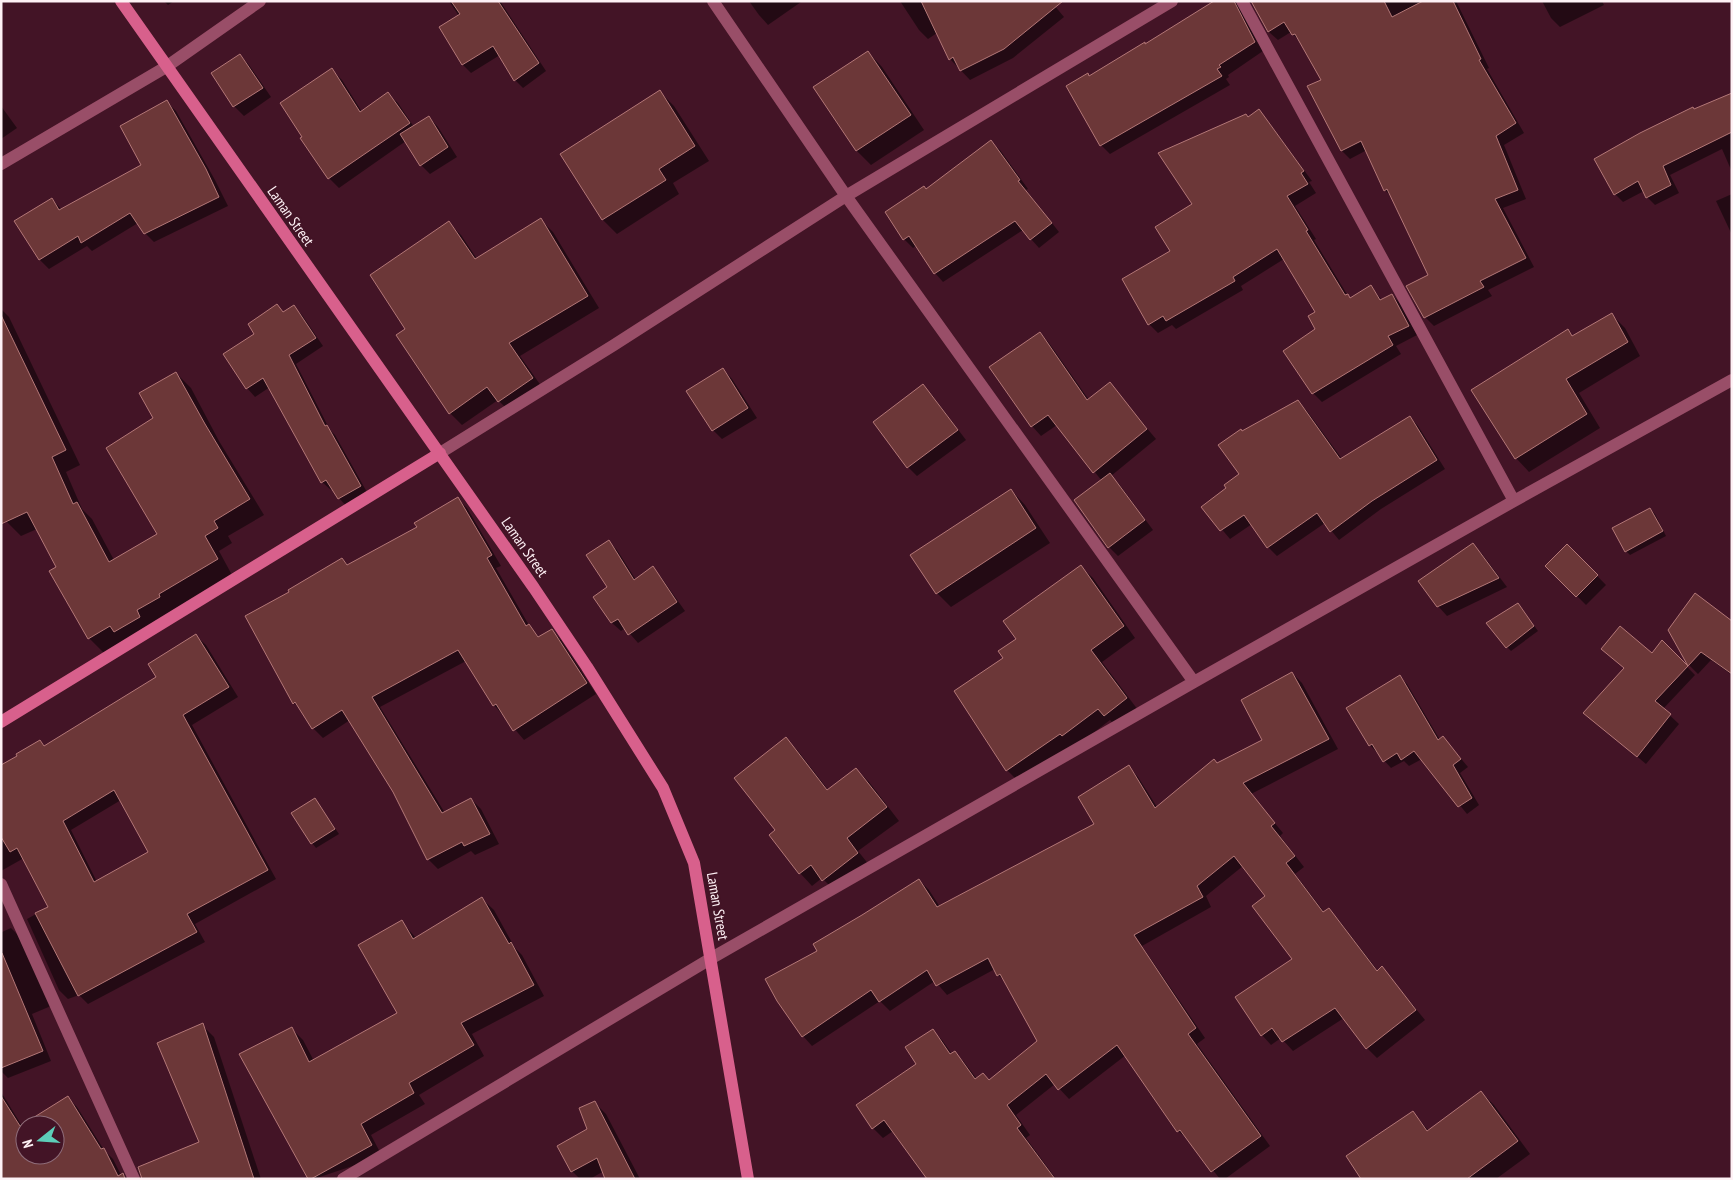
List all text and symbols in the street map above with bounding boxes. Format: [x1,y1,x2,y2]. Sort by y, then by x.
street label: Laman Street [264,182,318,250]
street label: Laman Street [498,513,552,581]
street label: Laman Street [703,871,733,941]
north arrow [15,1115,65,1165]
text: N [18,1138,37,1150]

